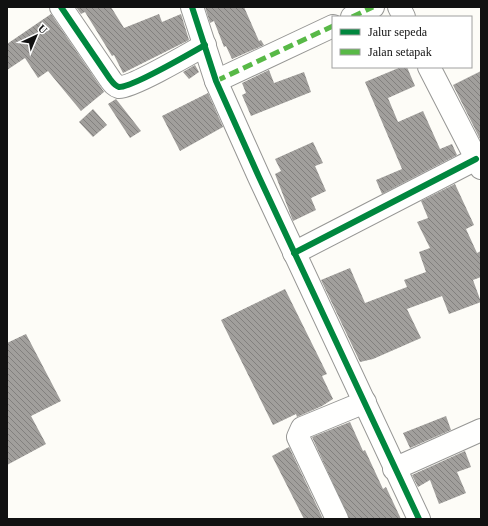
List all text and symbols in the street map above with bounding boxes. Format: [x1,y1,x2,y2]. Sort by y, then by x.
north arrow [16,16,56,56]
legend [332,16,472,68]
text: U [36,22,50,36]
text: Jalur sepeda [368,25,428,39]
text: Jalan setapak [368,45,432,59]

